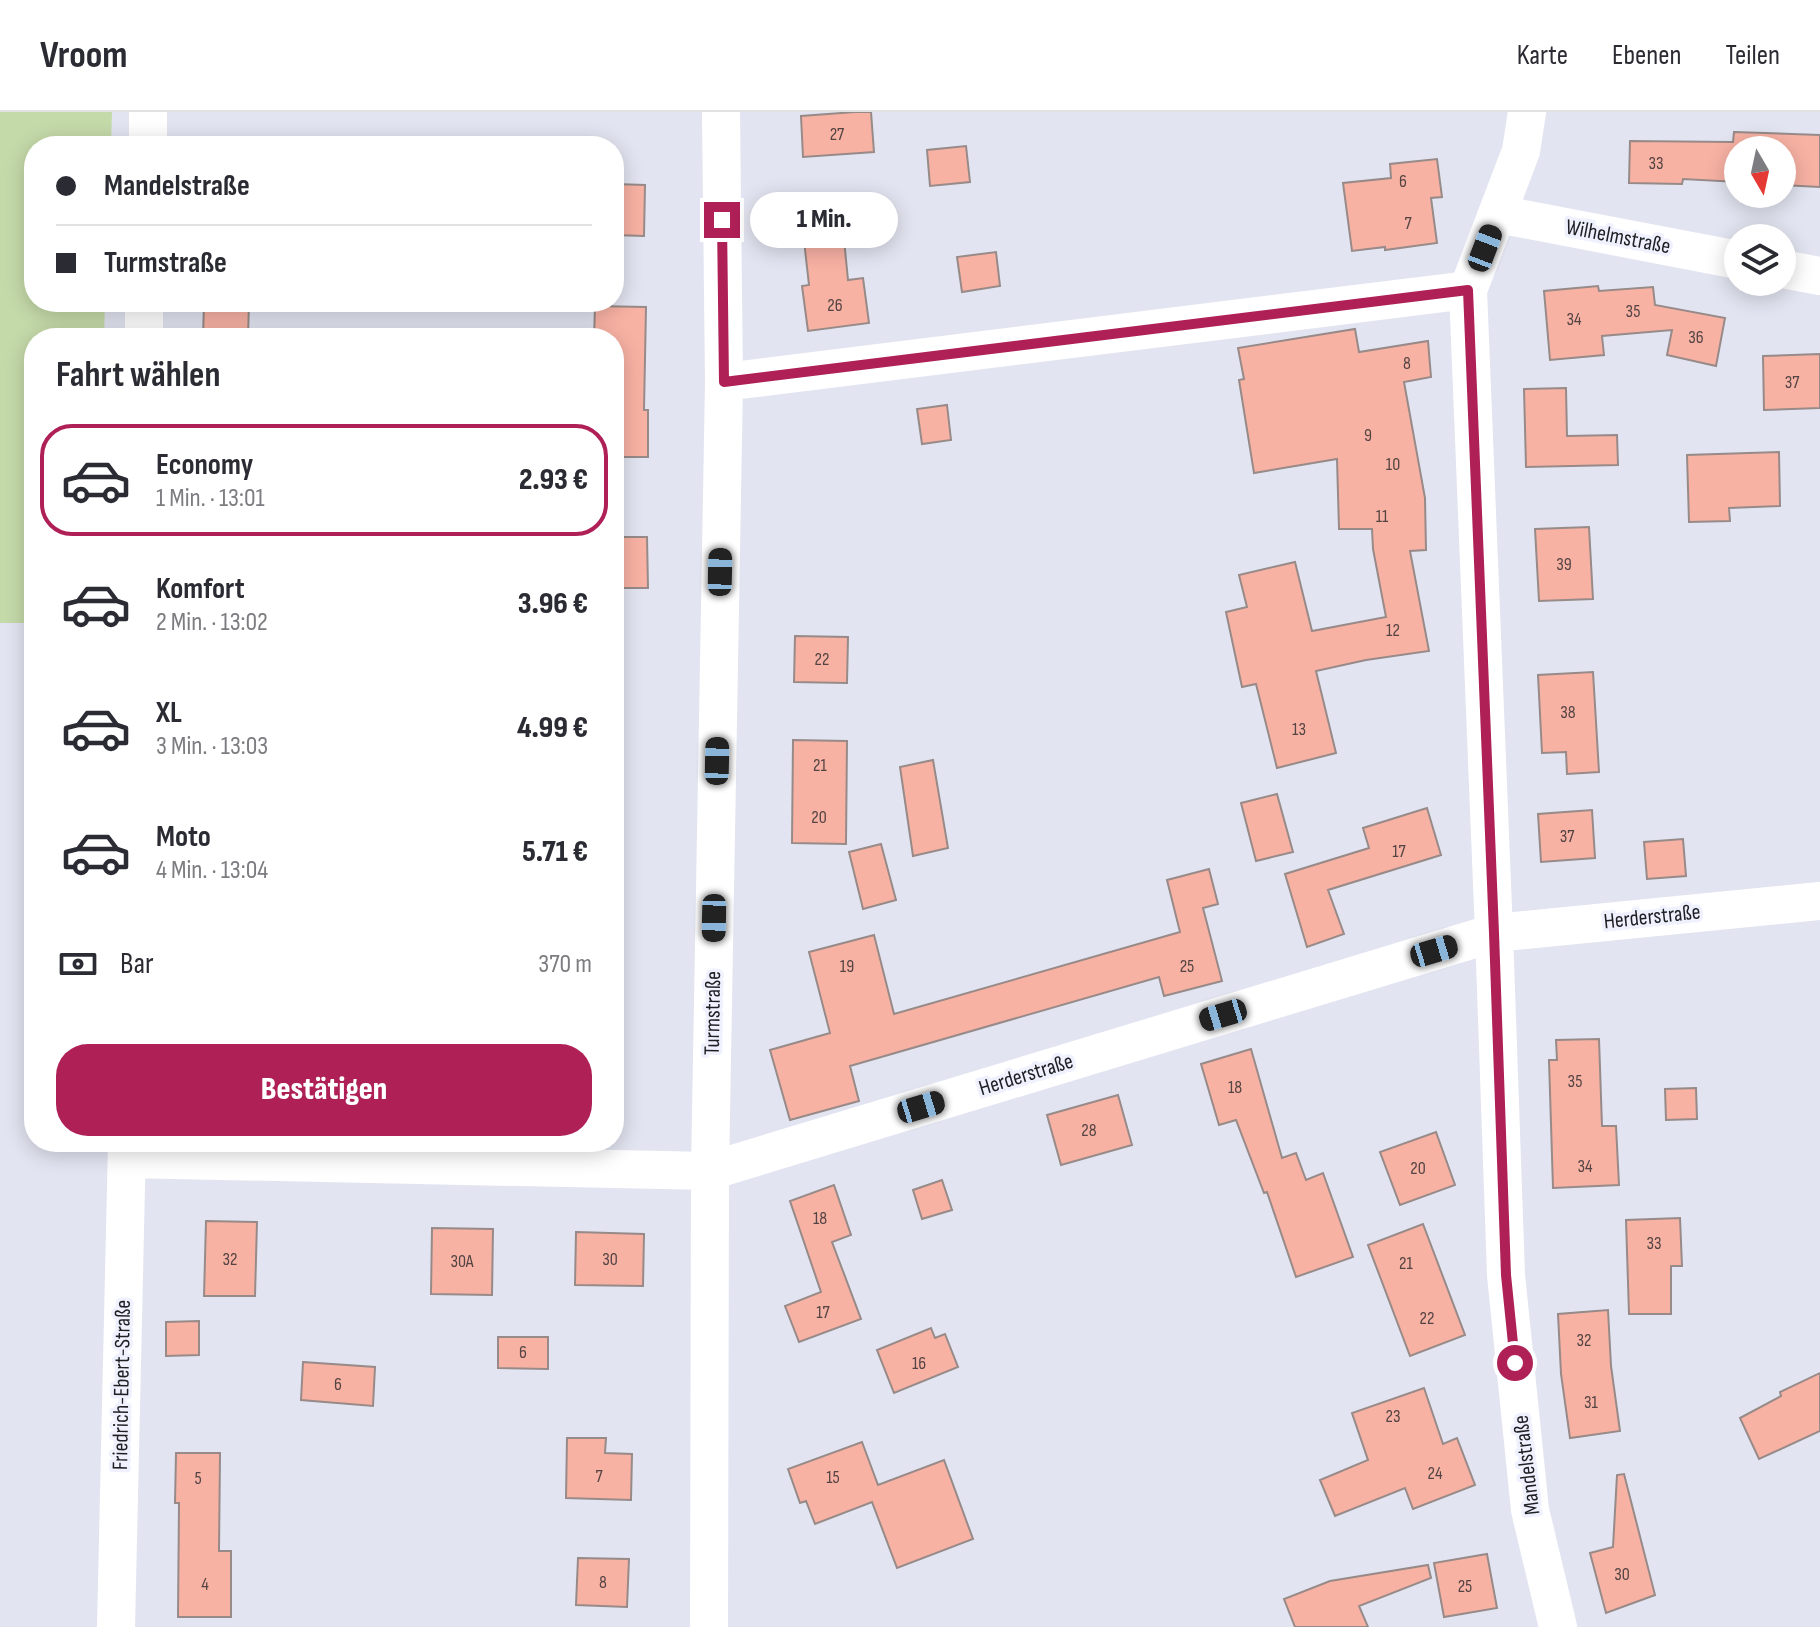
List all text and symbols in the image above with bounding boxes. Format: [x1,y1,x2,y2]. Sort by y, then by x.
text: Vroom [40,33,127,78]
text: Karte [1517,39,1568,72]
text: Ebenen [1612,39,1682,72]
text: Teilen [1726,39,1780,72]
house number: 27 [830,124,845,145]
north arrow [1724,136,1796,208]
map controls [1724,136,1796,296]
house number: 33 [1648,153,1664,174]
text: Mandelstraße [104,168,250,204]
house number: 6 [1399,171,1407,192]
callout: 1 Min. [750,192,898,248]
route end [704,202,740,238]
text: 1 Min. [796,204,852,235]
house number: 7 [1404,213,1412,234]
street label: Wilhelmstraße [1563,214,1673,260]
car [1465,221,1505,275]
button: layers [1724,224,1796,296]
text: Turmstraße [104,245,227,281]
house number: 26 [827,295,843,316]
house number: 35 [1626,301,1640,322]
house number: 34 [1566,309,1582,330]
house number: 36 [1688,327,1704,348]
house number: 8 [1403,353,1411,374]
text: Fahrt wählen [56,354,220,397]
house number: 37 [1785,372,1800,393]
house number: 9 [1364,425,1372,446]
icon: car [60,444,132,516]
text: Economy [156,447,253,483]
house number: 10 [1386,454,1400,475]
text: 2.93 € [519,462,588,498]
text: 1 Min. · 13:01 [156,483,265,514]
house number: 11 [1376,506,1389,527]
car [708,548,732,596]
house number: 39 [1556,554,1572,575]
icon: car [60,568,132,640]
text: Komfort [156,571,245,607]
text: 3.96 € [518,586,588,622]
text: 2 Min. · 13:02 [156,607,268,638]
house number: 12 [1386,620,1400,641]
house number: 22 [815,649,829,670]
icon: car [60,692,132,764]
text: XL [156,695,182,731]
house number: 38 [1560,702,1576,723]
text: 4.99 € [517,710,588,746]
house number: 13 [1292,719,1306,740]
text: 3 Min. · 13:03 [156,731,268,762]
car [705,737,729,785]
house number: 21 [813,755,828,776]
house number: 20 [811,807,827,828]
icon: car [60,816,132,888]
text: Moto [156,819,211,855]
house number: 37 [1560,826,1575,847]
text: 5.71 € [522,834,588,870]
house number: 17 [1392,841,1407,862]
text: 4 Min. · 13:04 [156,855,268,886]
car [702,894,726,942]
street label: Herderstraße [1602,898,1702,936]
car [1408,933,1460,969]
icon: cash [56,942,100,986]
text: Bar [120,946,154,982]
text: 370 m [538,949,592,980]
house number: 19 [840,956,854,977]
house number: 25 [1180,956,1194,977]
street label: Turmstraße [699,971,727,1055]
car [1197,997,1249,1033]
button: Bestätigen [56,1044,592,1136]
street label: Herderstraße [976,1048,1076,1102]
house number: 35 [1568,1071,1582,1092]
house number: 18 [1228,1077,1242,1098]
car [895,1089,947,1125]
house number: 28 [1081,1120,1097,1141]
house number: 34 [1577,1156,1593,1177]
house number: 20 [1410,1158,1426,1179]
house number: 18 [813,1208,827,1229]
house number: 33 [1646,1233,1662,1254]
house number: 32 [223,1249,237,1270]
house number: 30 [602,1249,618,1270]
house number: 30A [450,1251,474,1272]
house number: 21 [1399,1253,1414,1274]
street label: Friedrich-Ebert-Straße [107,1300,137,1470]
house number: 17 [816,1302,831,1323]
house number: 22 [1420,1308,1434,1329]
house number: 32 [1577,1330,1591,1351]
house number: 6 [519,1342,527,1363]
route start [1497,1345,1533,1381]
house number: 16 [912,1353,926,1374]
house number: 6 [334,1374,342,1395]
house number: 31 [1584,1392,1599,1413]
house number: 23 [1386,1406,1401,1427]
street label: Mandelstraße [1507,1414,1547,1516]
house number: 24 [1428,1463,1443,1484]
house number: 7 [595,1466,603,1487]
house number: 15 [826,1467,840,1488]
house number: 5 [194,1468,202,1489]
house number: 30 [1614,1564,1630,1585]
house number: 8 [599,1572,607,1593]
house number: 4 [201,1574,209,1595]
house number: 25 [1458,1576,1472,1597]

